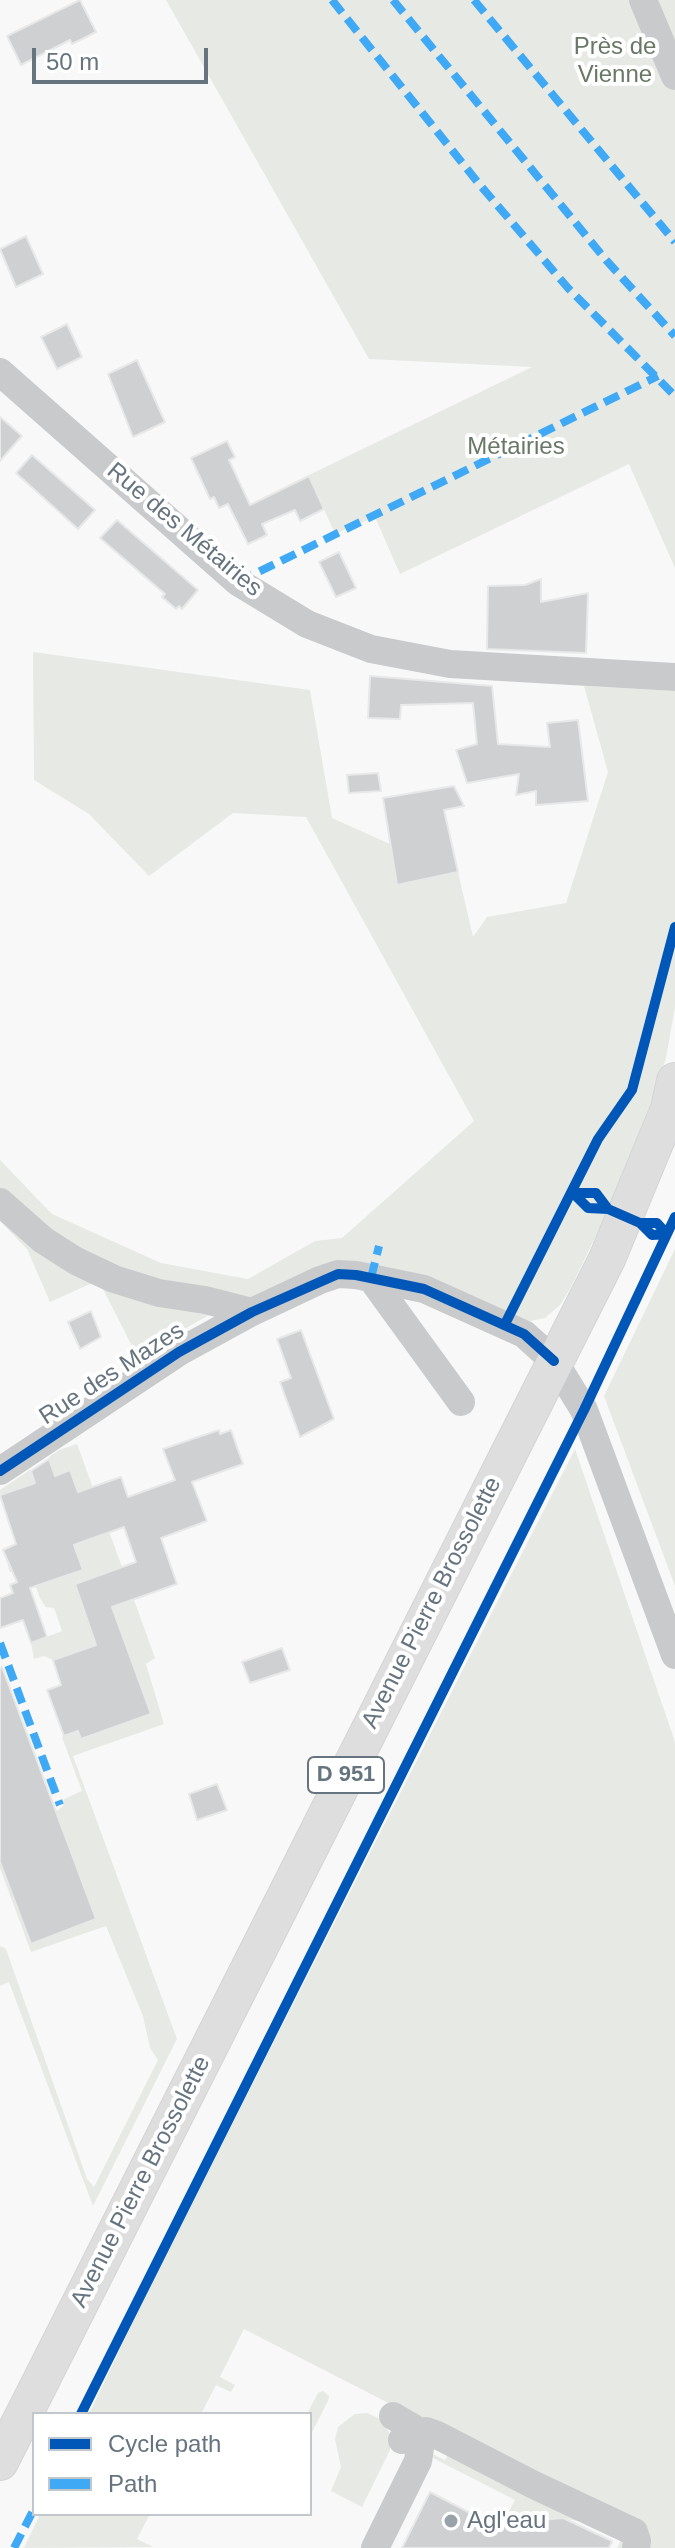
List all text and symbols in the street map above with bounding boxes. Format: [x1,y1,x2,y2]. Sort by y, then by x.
scale bar [36,32,212,82]
park label: Près de Vienne [574,33,656,89]
text: 50 m [46,48,99,75]
park label: Métairies [467,433,565,461]
street label: Rue des Métairies [101,457,267,603]
street label: Rue des Mazes [34,1317,190,1431]
street label: Avenue Pierre Brossolette [356,1472,508,1734]
road number: D 951 [308,1757,384,1793]
street label: Avenue Pierre Brossolette [65,2051,217,2313]
legend [32,2412,312,2516]
text: Cycle path [108,2430,221,2457]
text: Path [108,2470,157,2497]
place label: Agl'eau [467,2507,546,2535]
marker: Agl'eau [442,2512,460,2530]

